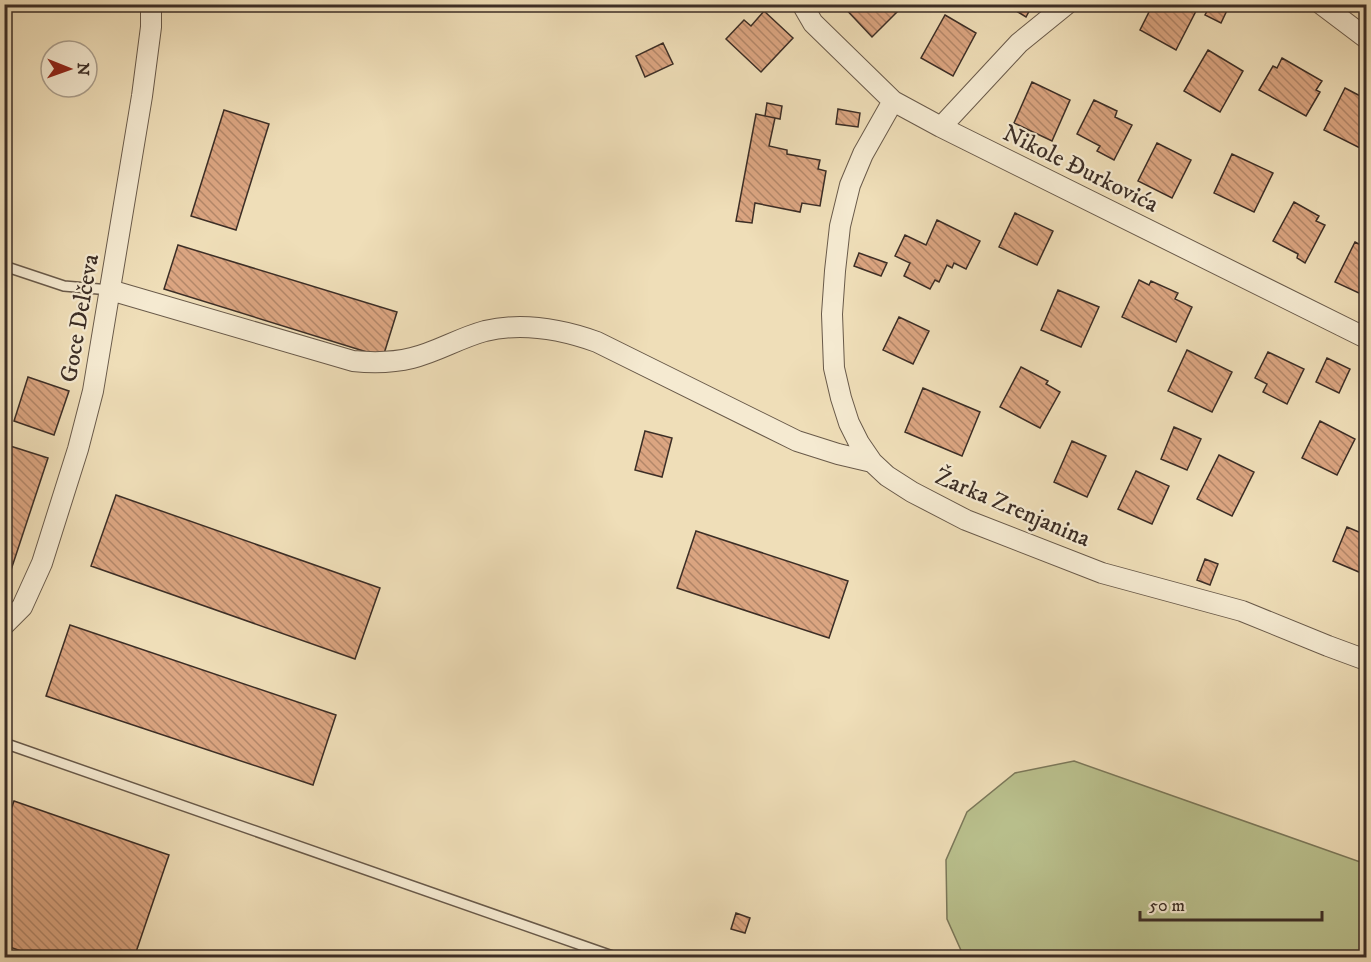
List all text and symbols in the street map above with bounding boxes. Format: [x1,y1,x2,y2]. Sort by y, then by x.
north arrow [39,39,99,99]
text: N [73,63,93,76]
street label: Nikole Đurkovića [998,118,1164,220]
street label: Goce Delčeva [54,251,106,385]
street label: Žarka Zrenjanina [930,461,1096,554]
scale bar [1140,884,1322,922]
text: 50 m [1149,895,1185,917]

